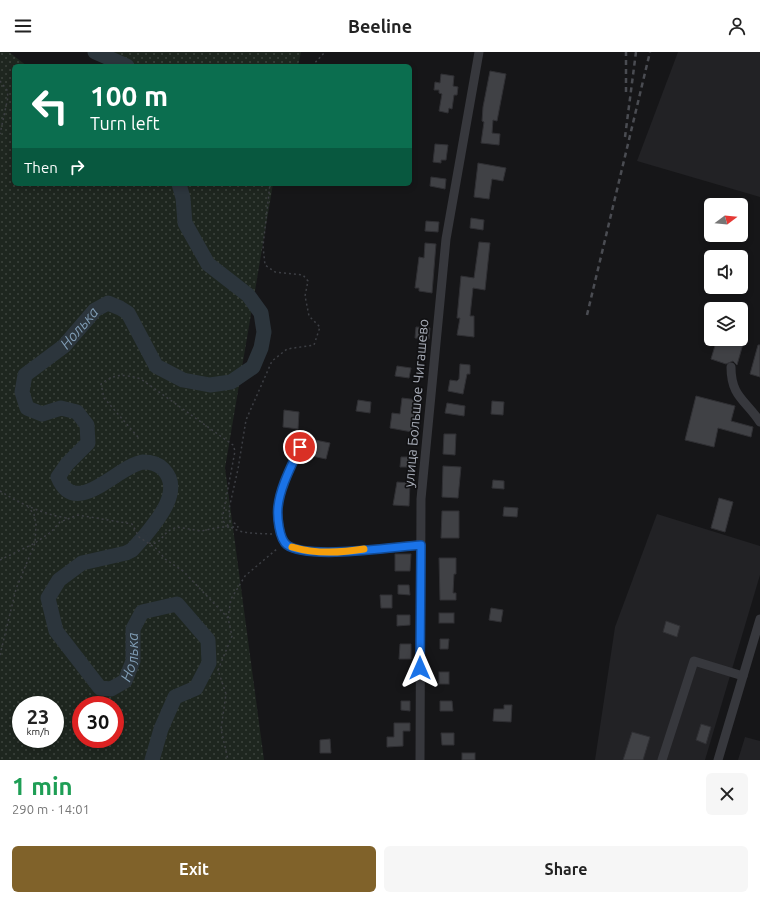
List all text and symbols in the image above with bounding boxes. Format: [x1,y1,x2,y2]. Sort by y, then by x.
icon: menu [12,15,34,37]
icon: person [726,15,748,37]
text: Beeline [348,16,412,36]
icon: left [24,80,76,132]
text: 100 m [90,80,168,111]
text: Turn left [90,113,160,133]
icon: right [66,156,88,178]
text: Then [24,159,58,176]
north arrow [704,198,748,242]
map controls [704,198,748,346]
button: sound [704,250,748,294]
button: layers [704,302,748,346]
water label: Нолька [56,303,102,352]
street label: улица Большое Чигашево [401,318,431,488]
pin [283,430,317,464]
icon: arrive [289,436,311,458]
water label: Нолька [117,633,141,684]
position arrow [399,647,441,689]
speed limit sign: 30 [72,696,124,748]
text: 23 [27,705,49,728]
text: km/h [26,726,50,737]
text: 1 min [12,773,73,800]
button: close [706,773,748,815]
text: 290 m · 14:01 [12,802,90,816]
button: Exit [12,846,376,892]
button: Share [384,846,748,892]

